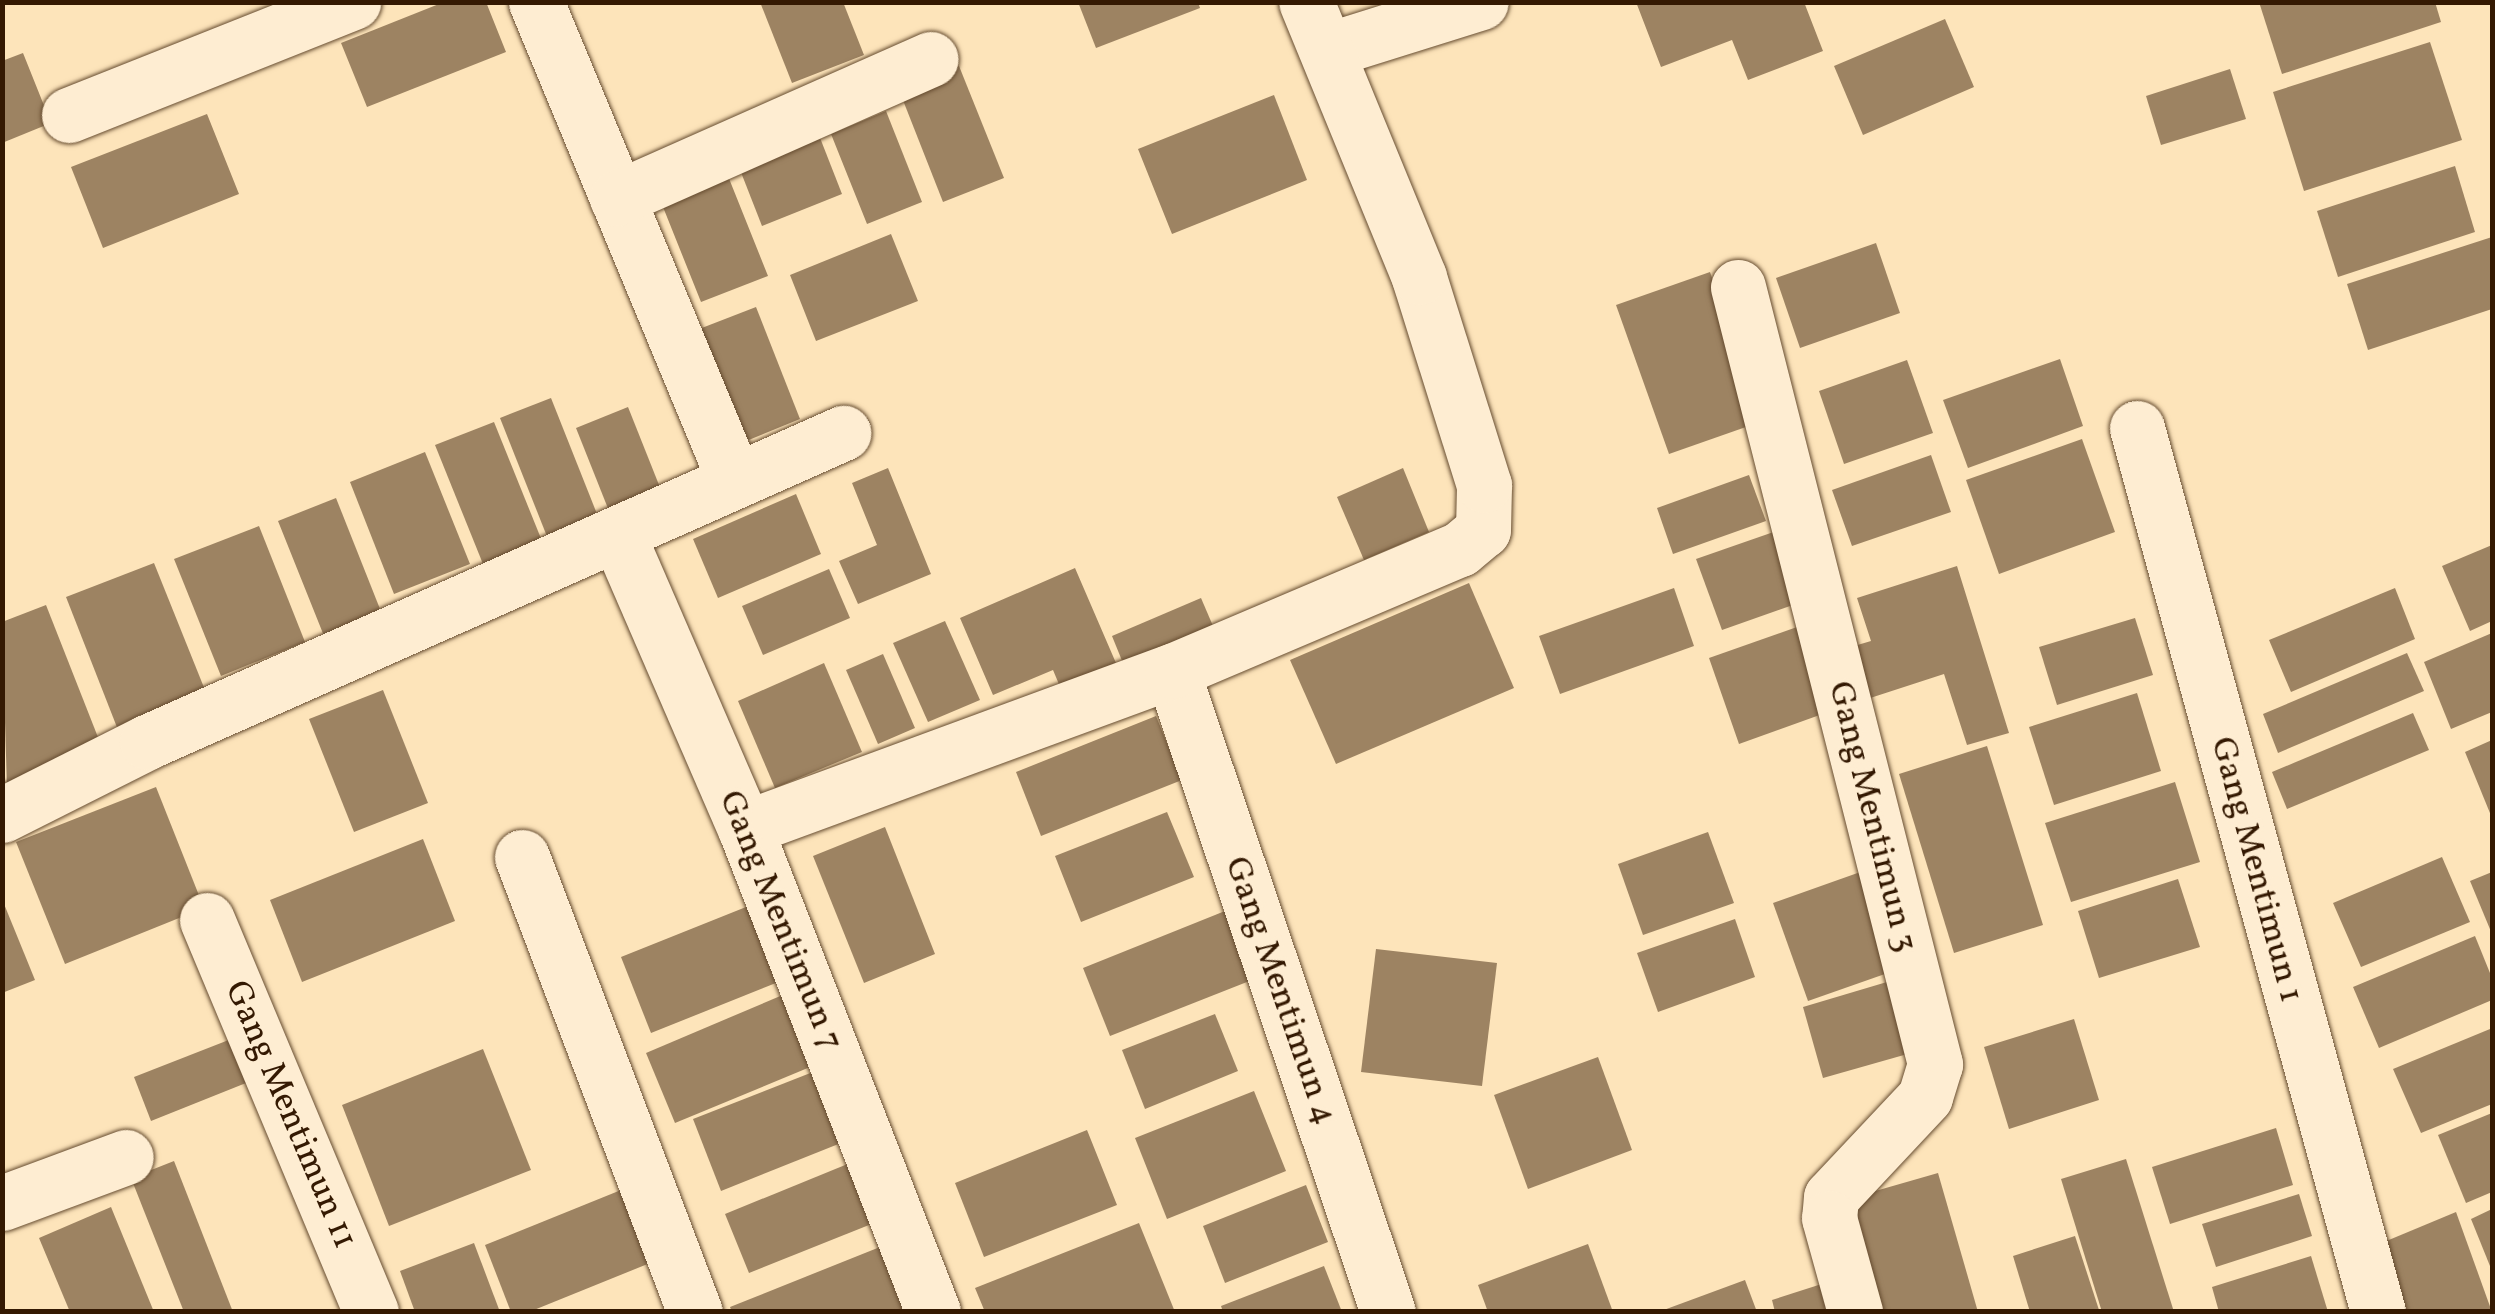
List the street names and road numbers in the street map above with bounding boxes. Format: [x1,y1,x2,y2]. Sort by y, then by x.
street label: Gang Mentimun 3 [1818,677,1926,957]
street label: Gang Mentimun 1 [2200,733,2312,1007]
street label: Gang Mentimun 7 [709,785,851,1057]
street label: Gang Mentimun 4 [1214,852,1346,1130]
street label: Gang Mentimun 11 [215,975,365,1255]

